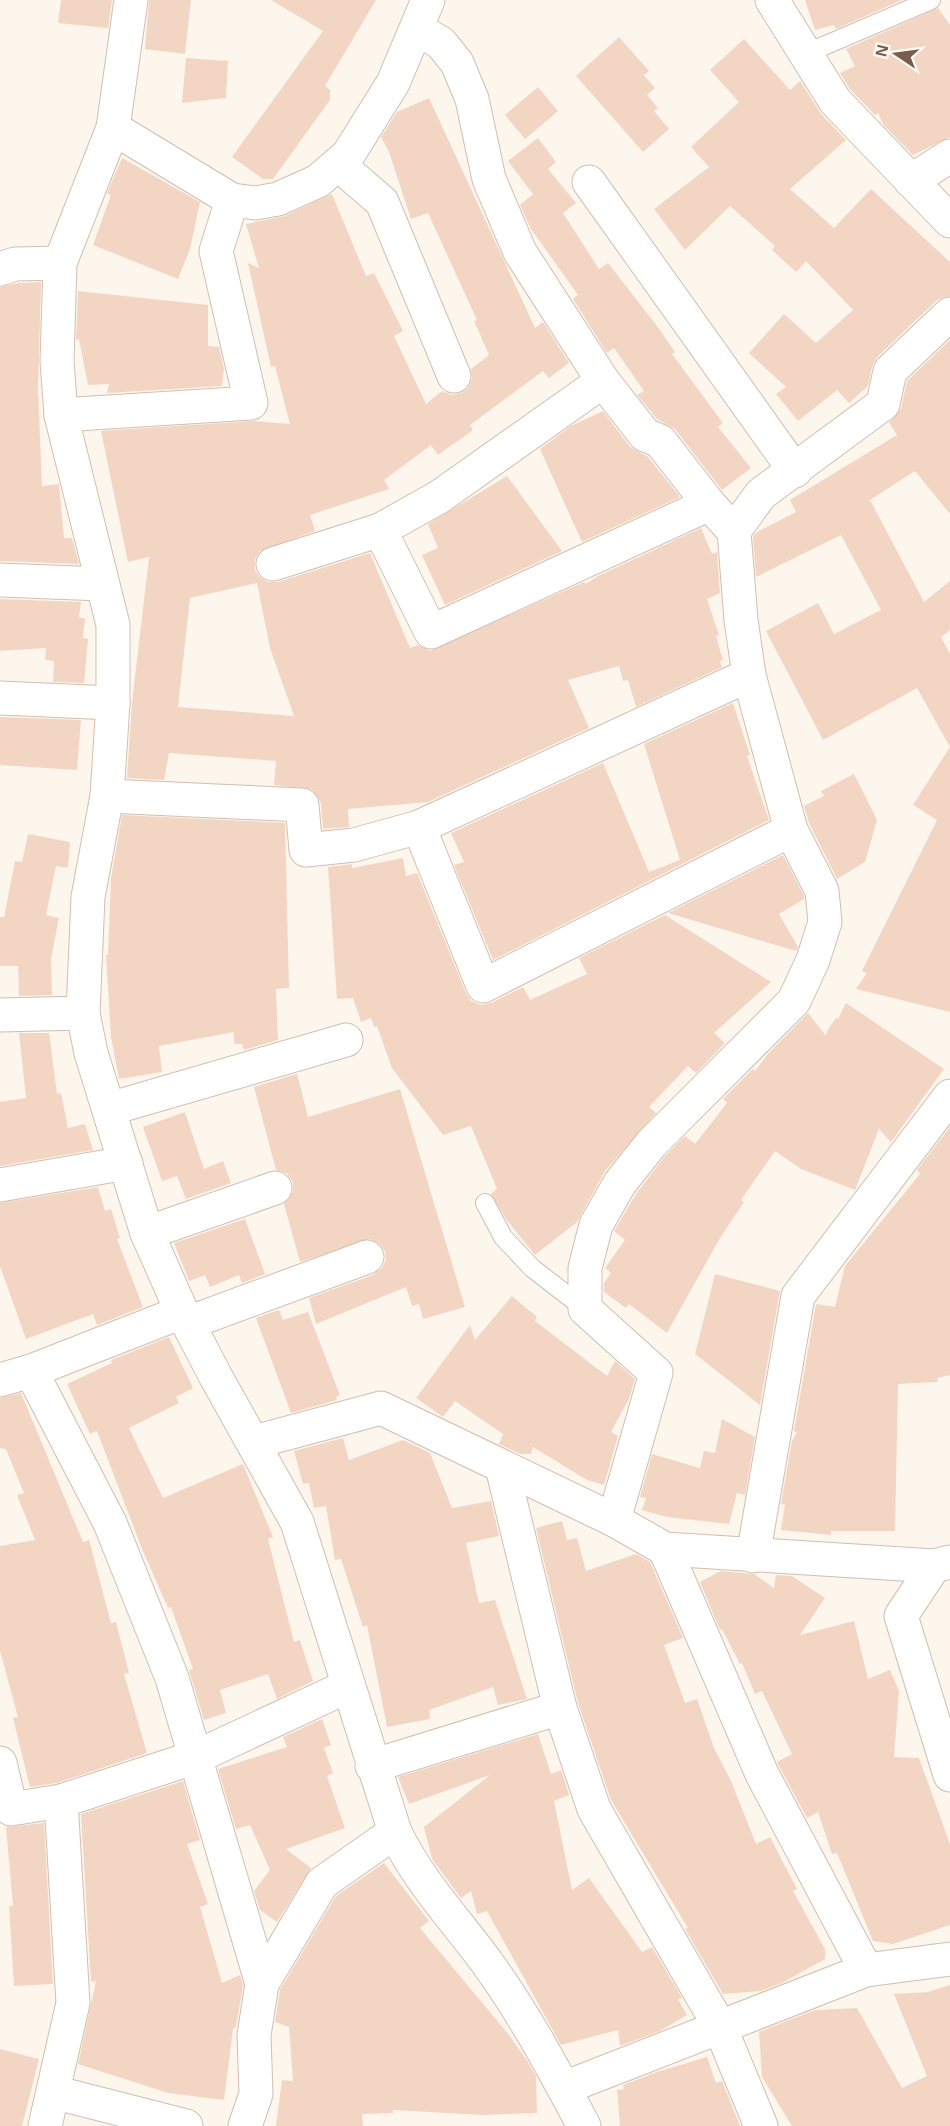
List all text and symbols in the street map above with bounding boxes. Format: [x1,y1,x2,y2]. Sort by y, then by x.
north arrow [866,24,926,84]
text: N [872,43,891,58]

